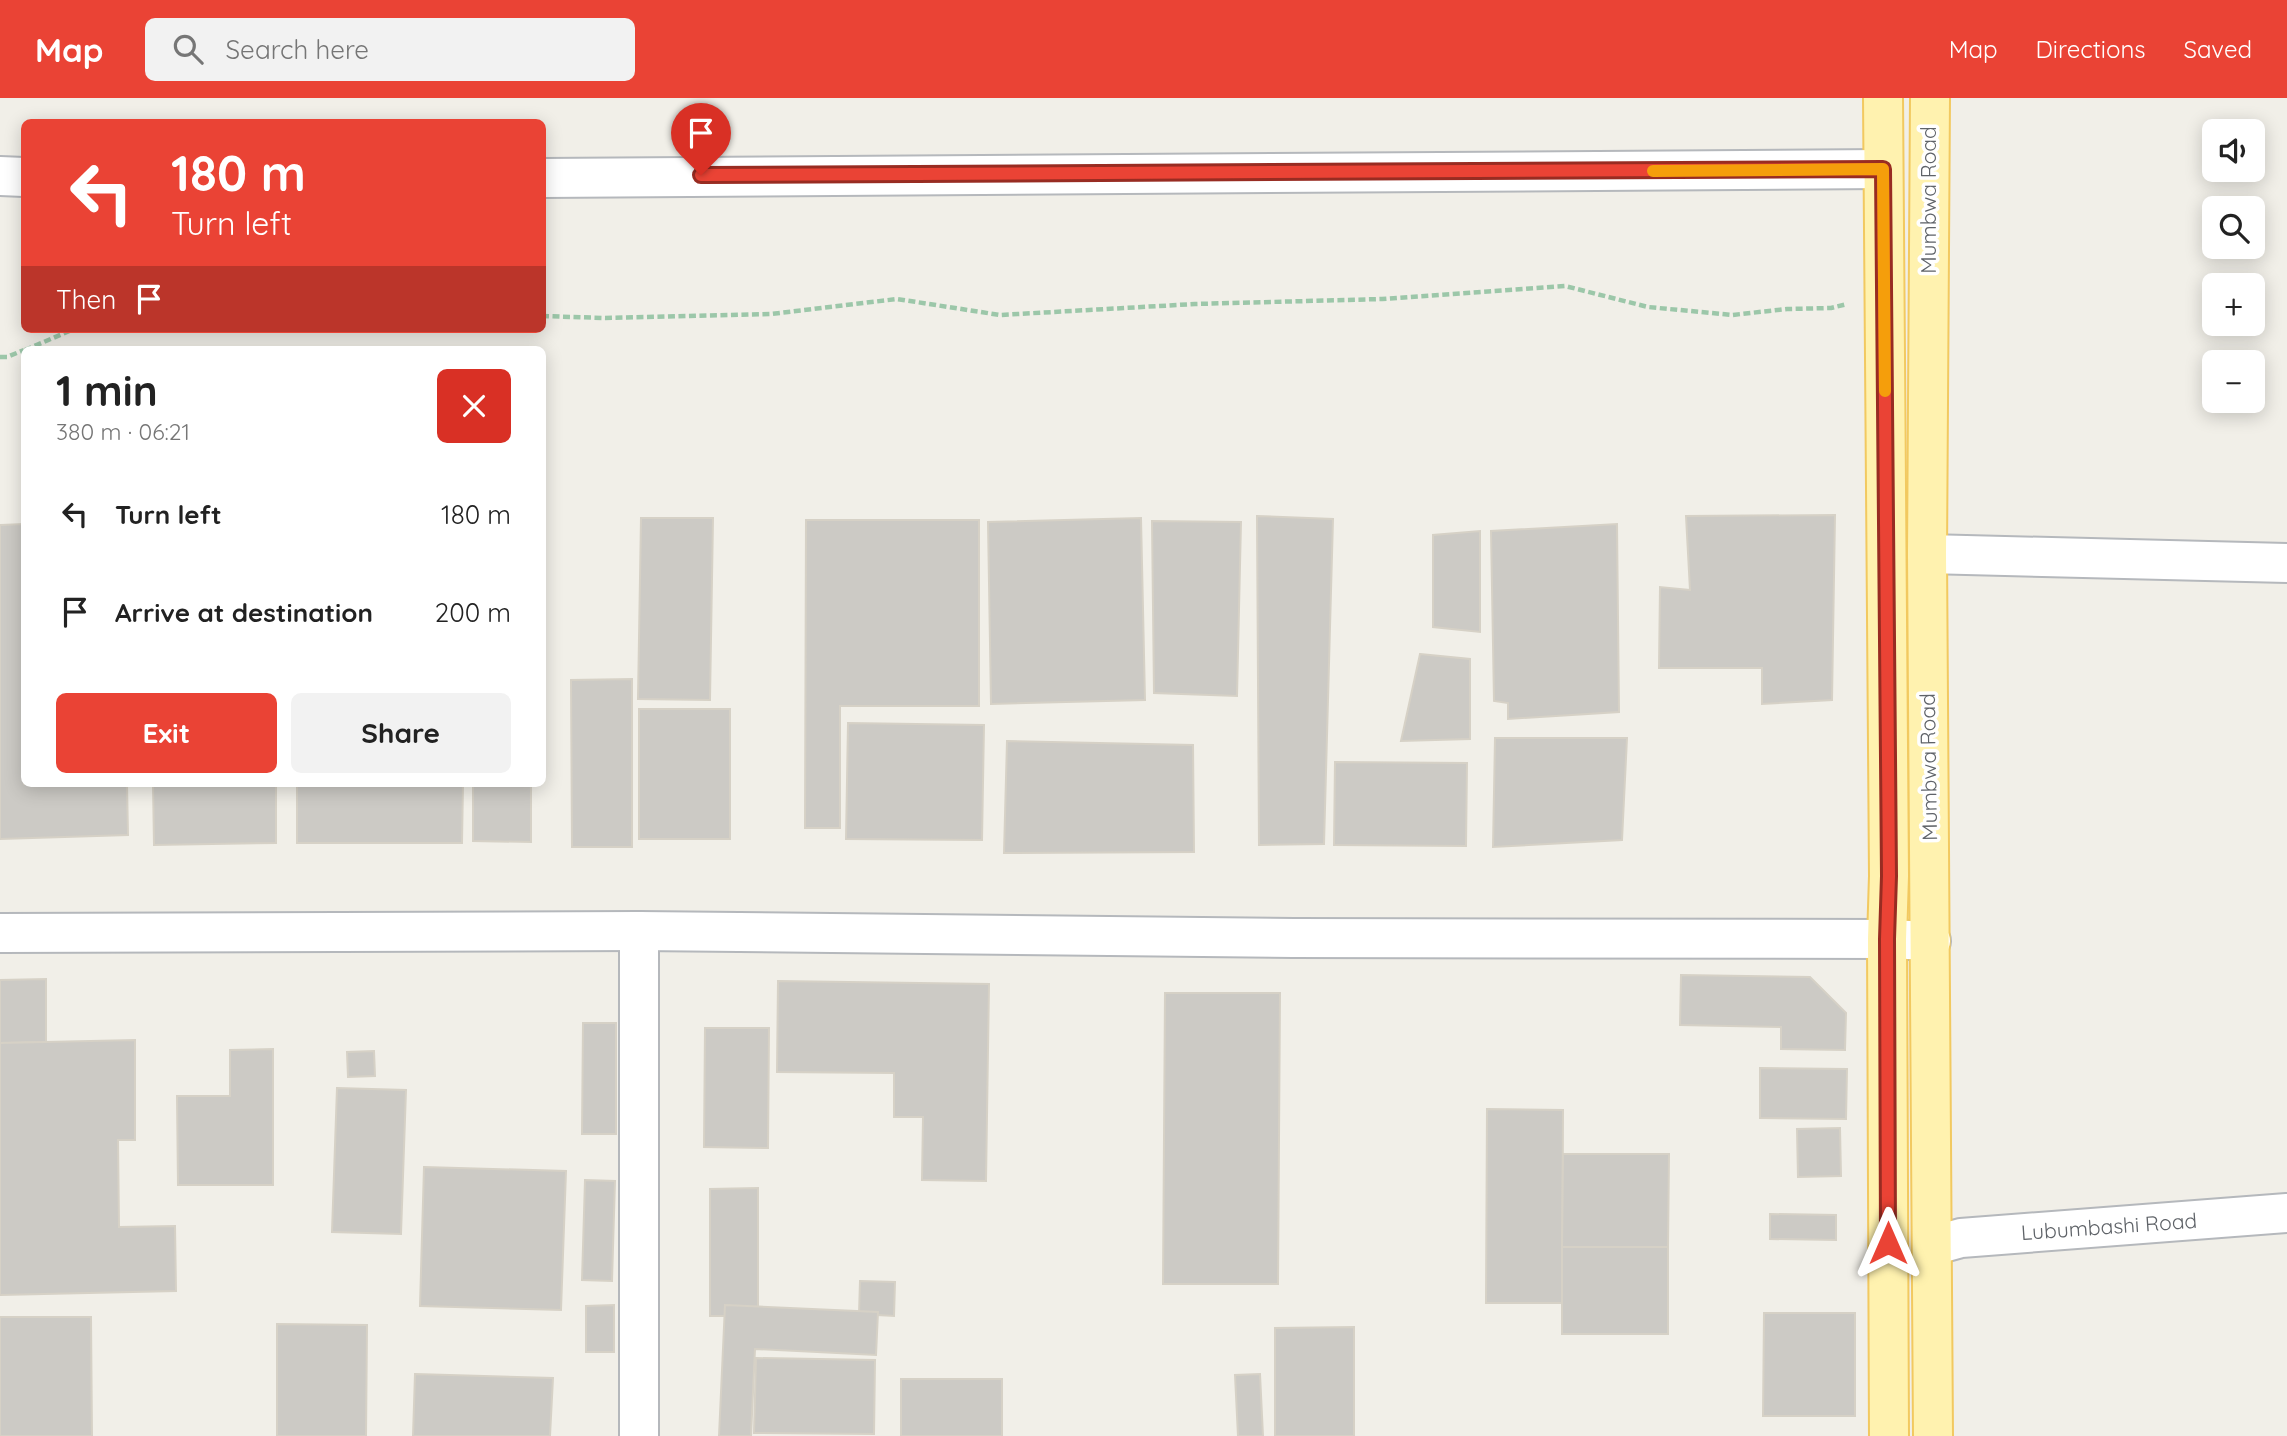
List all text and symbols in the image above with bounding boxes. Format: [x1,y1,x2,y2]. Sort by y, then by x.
search box [145,18,635,81]
text: Map [35,29,103,70]
icon: search [169,30,207,68]
text: Search here [225,33,369,66]
text: Map [1949,34,1998,64]
text: Directions [2036,34,2146,64]
text: Saved [2184,34,2252,64]
pin [671,103,731,175]
icon: arrive [682,114,720,152]
map controls [2202,119,2265,413]
button: sound [2202,119,2265,182]
street label: Mumbwa Road [1915,126,1941,274]
text: 180 m [171,142,306,203]
icon: left [56,147,147,238]
button: search [2202,196,2265,259]
text: Turn left [171,203,292,243]
button: + [2202,273,2265,336]
icon: arrive [130,280,168,318]
text: Then [56,283,116,316]
button: − [2202,350,2265,413]
text: 1 min [56,364,158,417]
button: close [437,369,511,443]
text: 380 m · 06:21 [56,417,190,446]
icon: left [56,495,94,533]
text: Turn left [115,498,222,531]
text: 180 m [441,498,511,531]
icon: arrive [56,593,94,631]
text: Arrive at destination [115,596,373,629]
text: 200 m [435,596,511,629]
button: Exit [56,693,277,773]
button: Share [291,693,511,773]
street label: Mumbwa Road [1914,693,1942,841]
position arrow [1851,1206,1925,1280]
street label: Lubumbashi Road [2020,1207,2198,1245]

